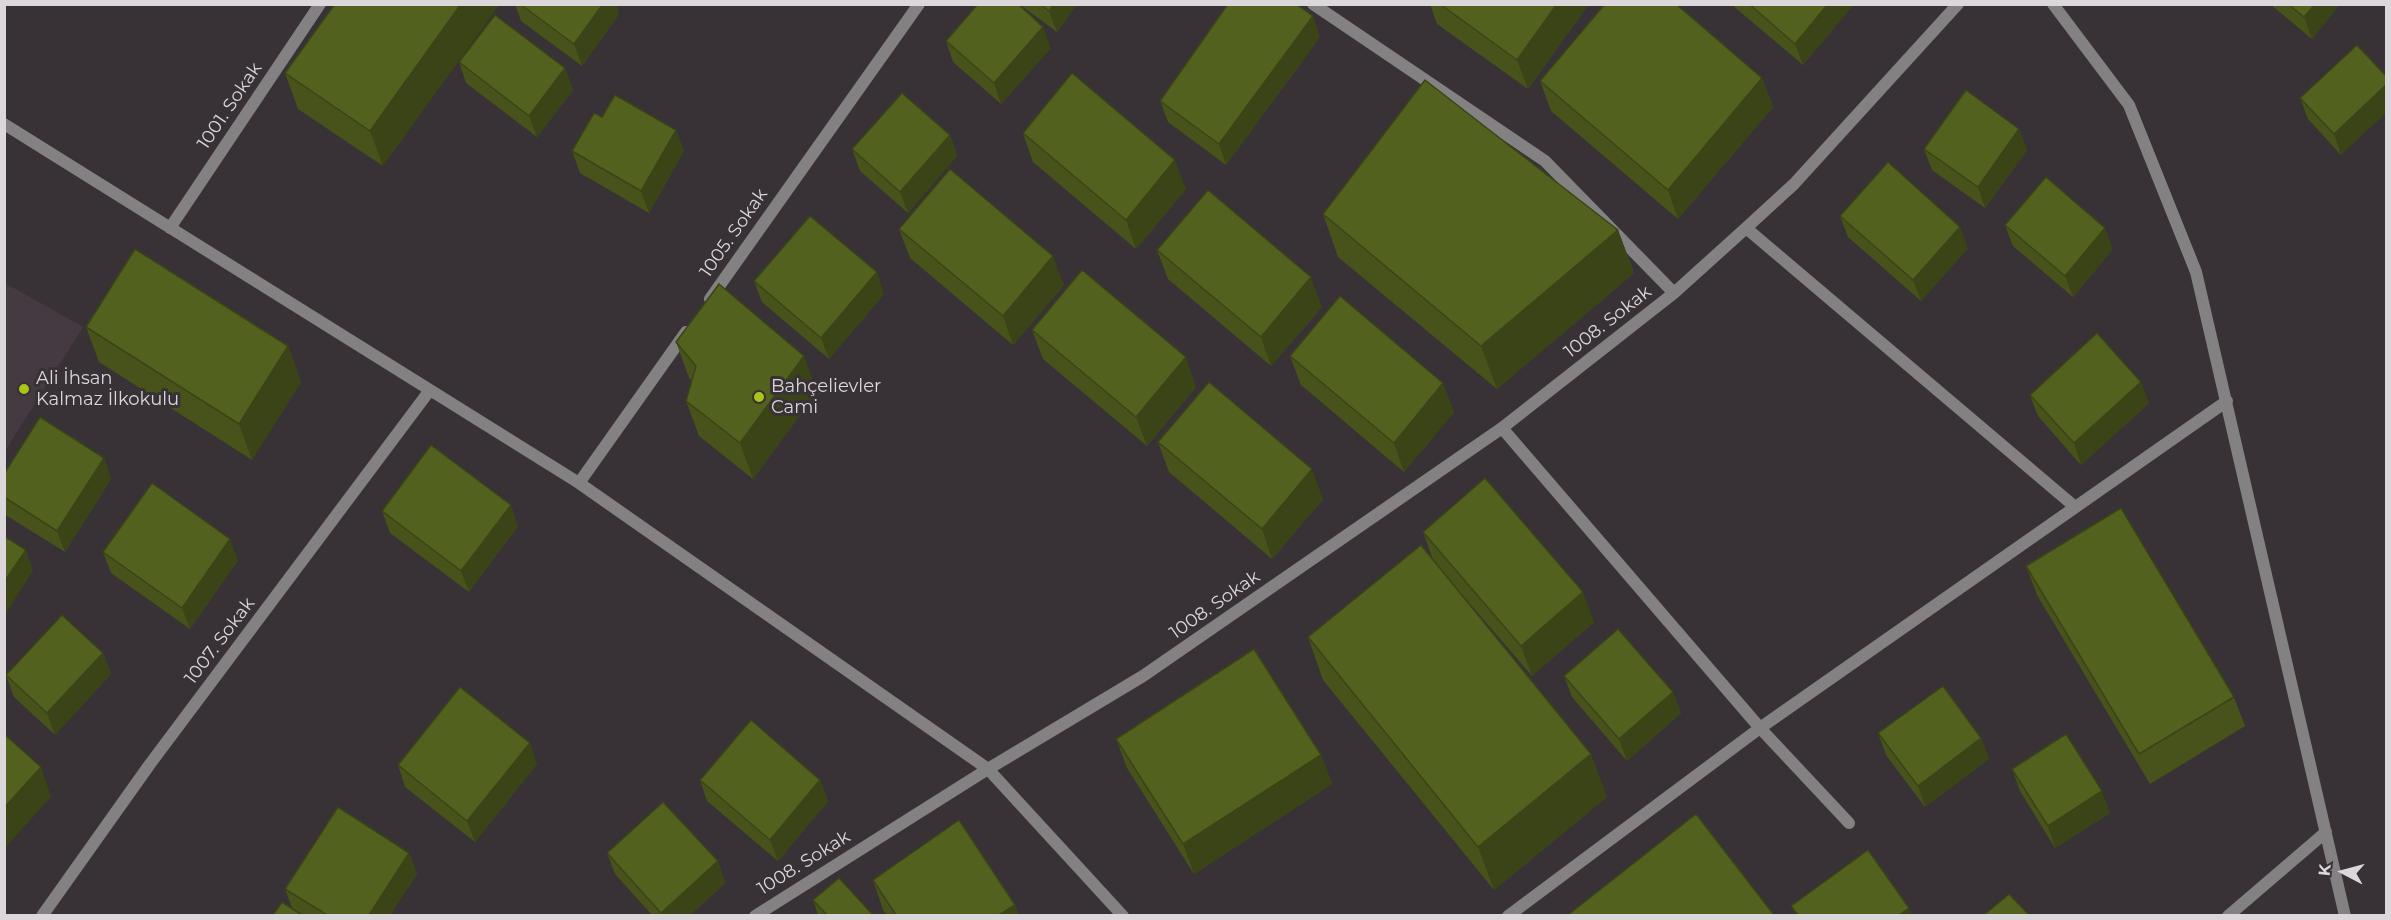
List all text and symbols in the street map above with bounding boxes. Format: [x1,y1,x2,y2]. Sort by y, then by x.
street label: 1001. Sokak [193,59,267,153]
street label: 1005. Sokak [696,184,772,282]
street label: 1008. Sokak [1560,281,1656,363]
place label: Ali İhsan Kalmaz İlkokulu [36,368,179,410]
place label: Bahçelievler Cami [771,376,881,418]
marker: Ali İhsan Kalmaz İlkokulu [17,382,31,396]
marker: Bahçelievler Cami [752,390,766,404]
street label: 1008. Sokak [1166,566,1264,644]
street label: 1007. Sokak [180,593,260,689]
street label: 1008. Sokak [754,826,854,900]
north arrow [2313,842,2373,902]
text: K [2315,863,2335,877]

